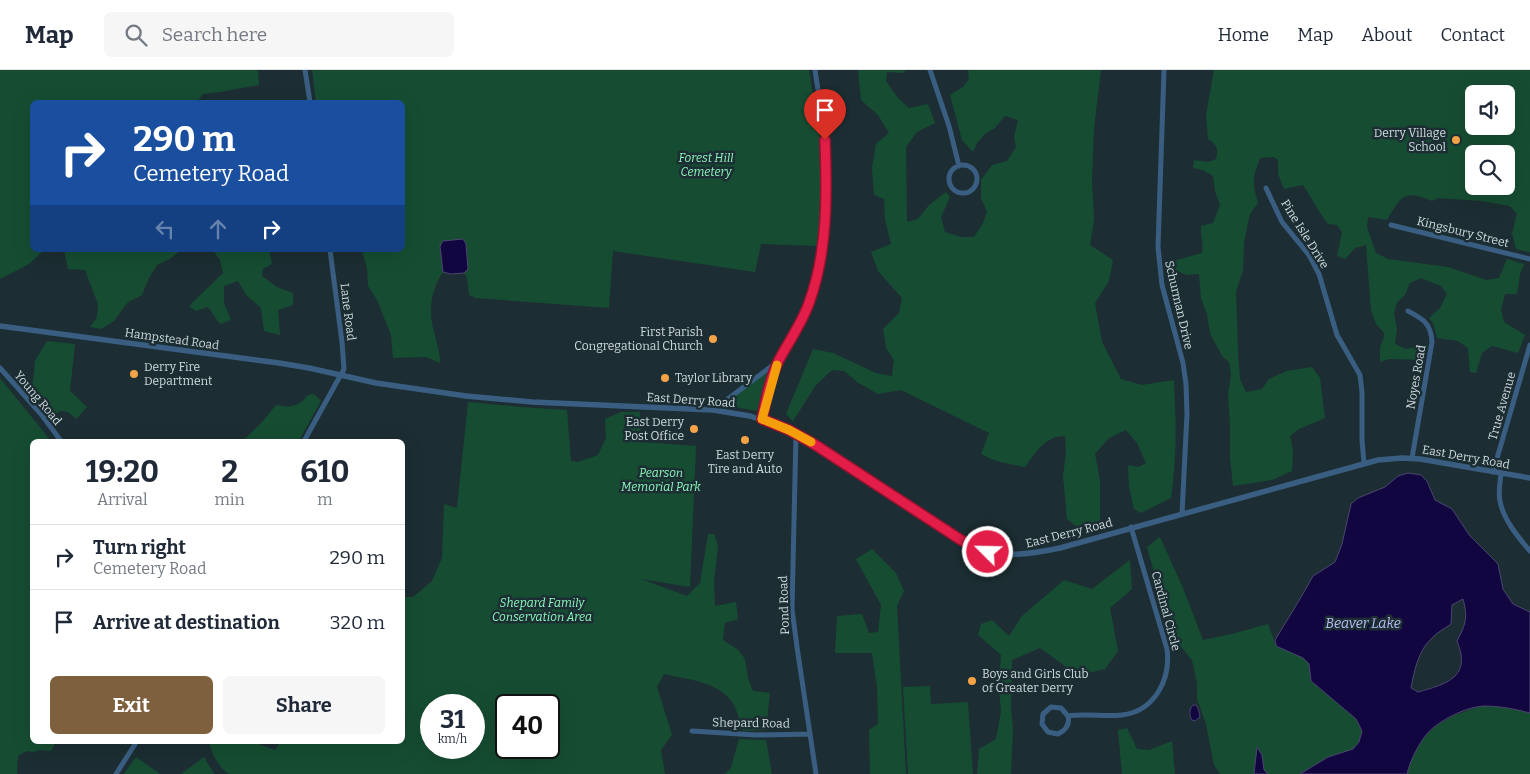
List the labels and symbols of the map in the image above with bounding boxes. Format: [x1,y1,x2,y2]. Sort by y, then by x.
pin [804,89,846,140]
place label: Derry Village School [1374,126,1447,154]
marker: Derry Village School [1450,134,1462,146]
park label: Forest Hill Cemetery [679,151,733,179]
street label: Pine Isle Drive [1278,197,1332,271]
street label: Kingsbury Street [1416,214,1511,250]
street label: Schurman Drive [1162,259,1196,351]
street label: Lane Road [338,282,358,342]
street label: Hampstead Road [124,325,220,353]
place label: First Parish Congregational Church [574,325,704,353]
marker: First Parish Congregational Church [707,333,719,345]
street label: Noyes Road [1403,344,1429,410]
place label: Derry Fire Department [144,360,213,388]
street label: Young Road [11,368,65,428]
marker: Derry Fire Department [128,368,140,380]
street label: True Avenue [1486,370,1518,442]
place label: Taylor Library [675,371,753,385]
marker: Taylor Library [659,372,671,384]
street label: East Derry Road [646,390,736,410]
place label: East Derry Post Office [624,415,685,443]
marker: East Derry Post Office [688,423,700,435]
marker: East Derry Tire and Auto [739,434,751,446]
street label: East Derry Road [1421,442,1511,472]
place label: East Derry Tire and Auto [708,448,782,476]
park label: Pearson Memorial Park [621,466,701,494]
street label: East Derry Road [1024,515,1114,551]
position arrow [961,525,1013,577]
street label: Cardinal Circle [1149,570,1183,652]
street label: Pond Road [776,575,792,635]
park label: Shepard Family Conservation Area [492,596,592,624]
water label: Beaver Lake [1325,615,1401,632]
place label: Boys and Girls Club of Greater Derry [982,667,1089,695]
marker: Boys and Girls Club of Greater Derry [966,675,978,687]
speed limit sign: 40 [495,694,560,759]
street label: Shepard Road [712,715,790,731]

